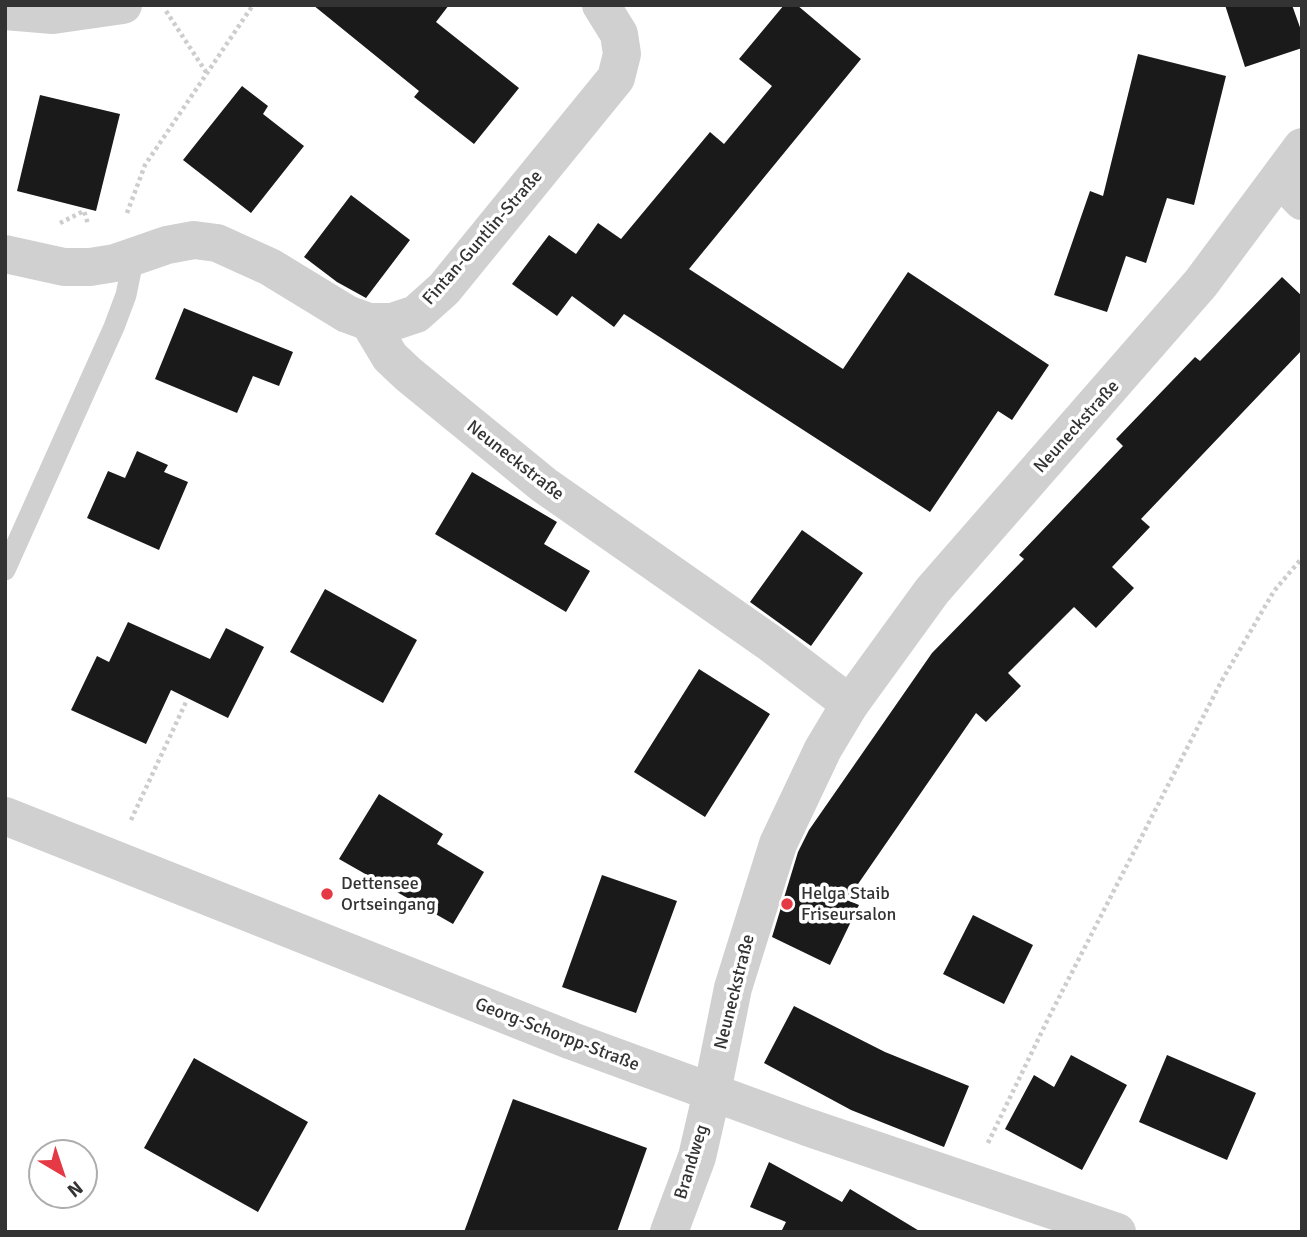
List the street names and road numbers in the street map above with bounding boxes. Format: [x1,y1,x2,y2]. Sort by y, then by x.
street label: Fintan-Guntlin-Straße [419,166,547,310]
street label: Neuneckstraße [1030,376,1124,478]
street label: Neuneckstraße [462,416,568,506]
street label: Neuneckstraße [710,932,760,1052]
street label: Georg-Schorpp-Straße [472,994,642,1076]
street label: Brandweg [670,1122,714,1202]

